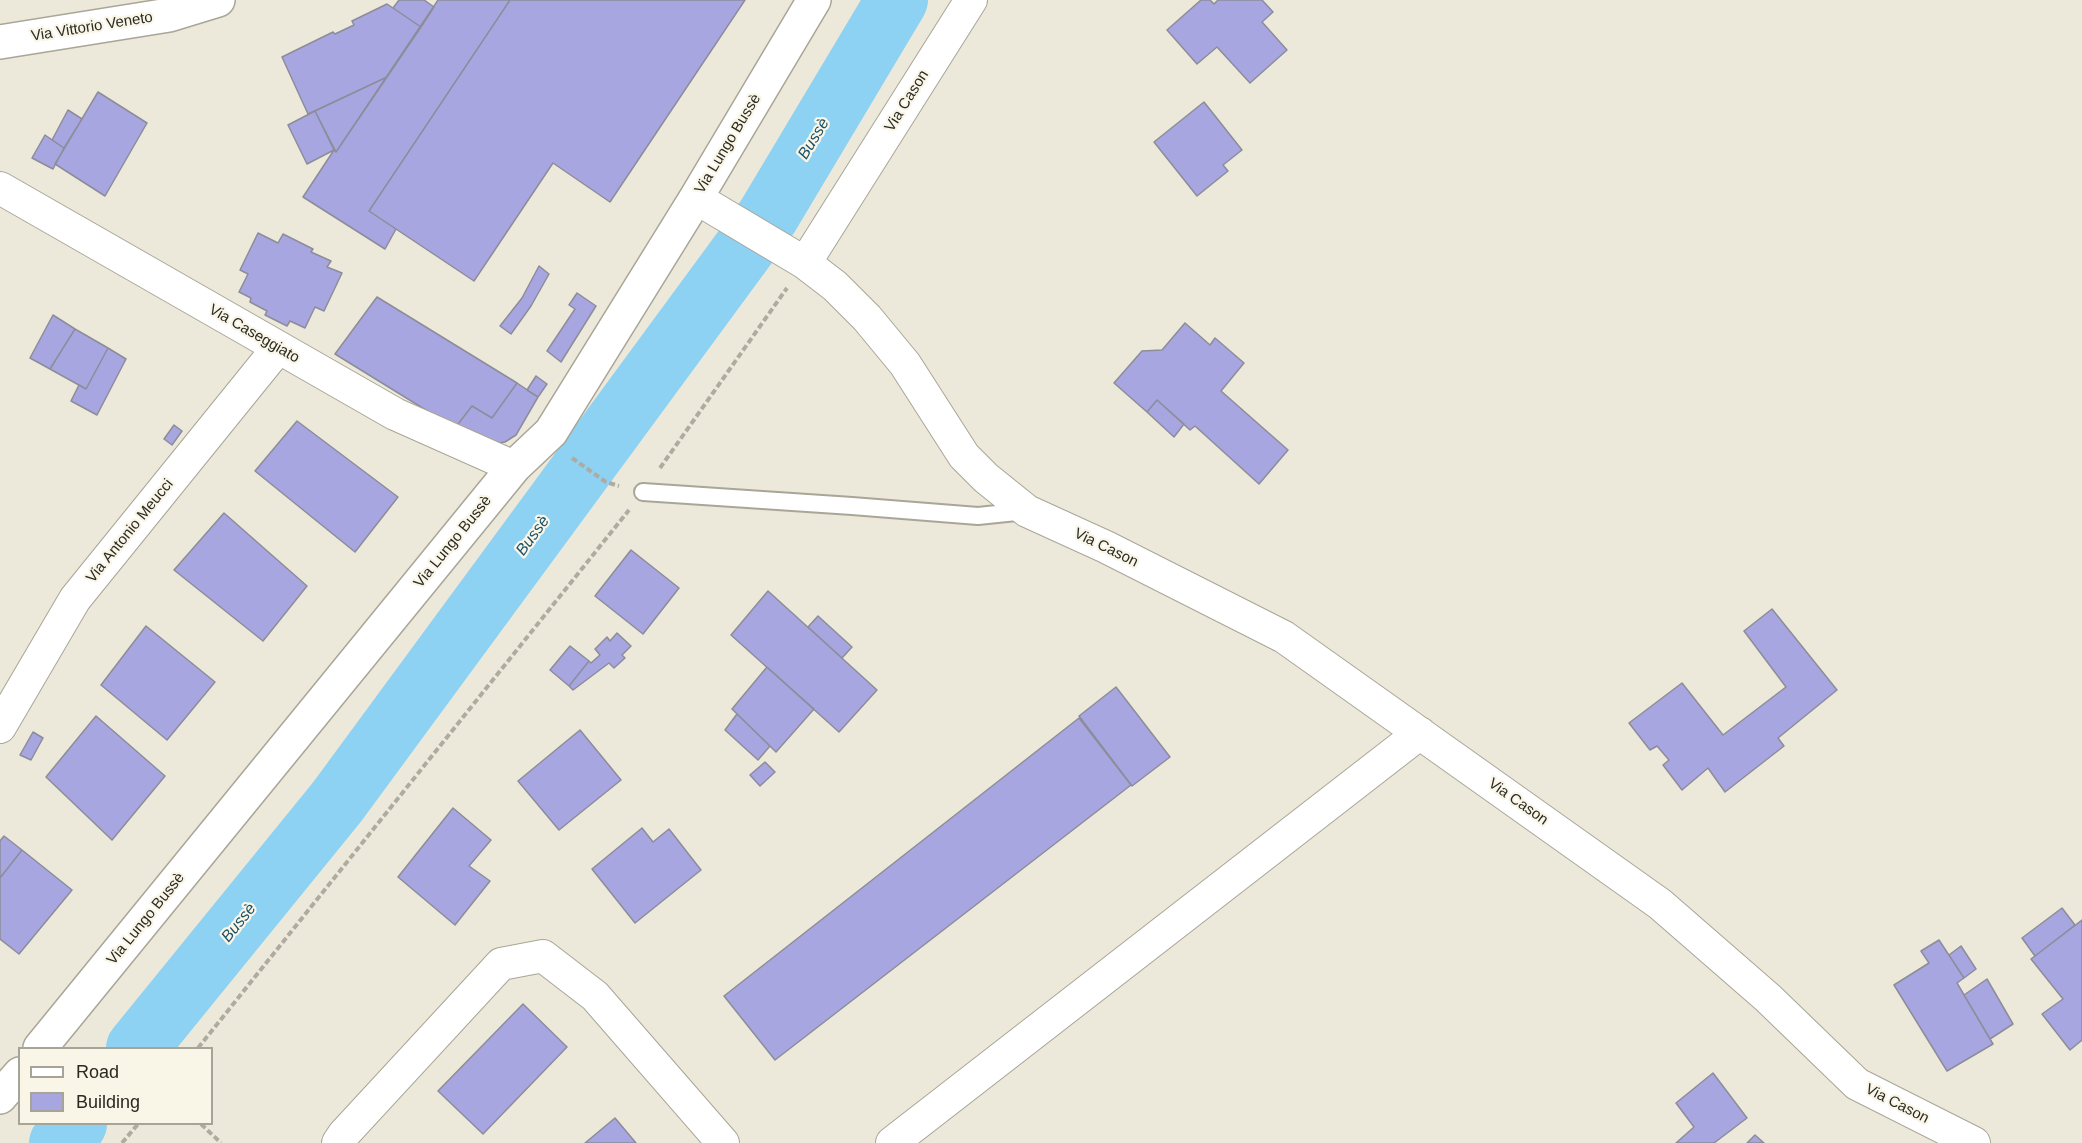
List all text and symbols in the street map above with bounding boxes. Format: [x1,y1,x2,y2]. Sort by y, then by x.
street label: Via Vittorio Veneto [30,9,154,45]
street label: Via Cason [881,67,933,135]
street label: Via Lungo Bussè [691,91,765,197]
water label: Bussè [794,115,834,163]
street label: Via Caseggiato [206,301,302,367]
street label: Via Antonio Meucci [83,476,177,586]
street label: Via Lungo Bussè [410,492,496,592]
water label: Bussè [512,512,554,560]
street label: Via Cason [1071,525,1141,571]
street label: Via Cason [1485,775,1551,829]
street label: Via Lungo Bussè [103,869,189,969]
water label: Bussè [218,900,260,946]
legend [18,1047,213,1125]
text: Road [76,1062,119,1082]
street label: Via Cason [1862,1080,1932,1128]
text: Building [76,1092,140,1112]

